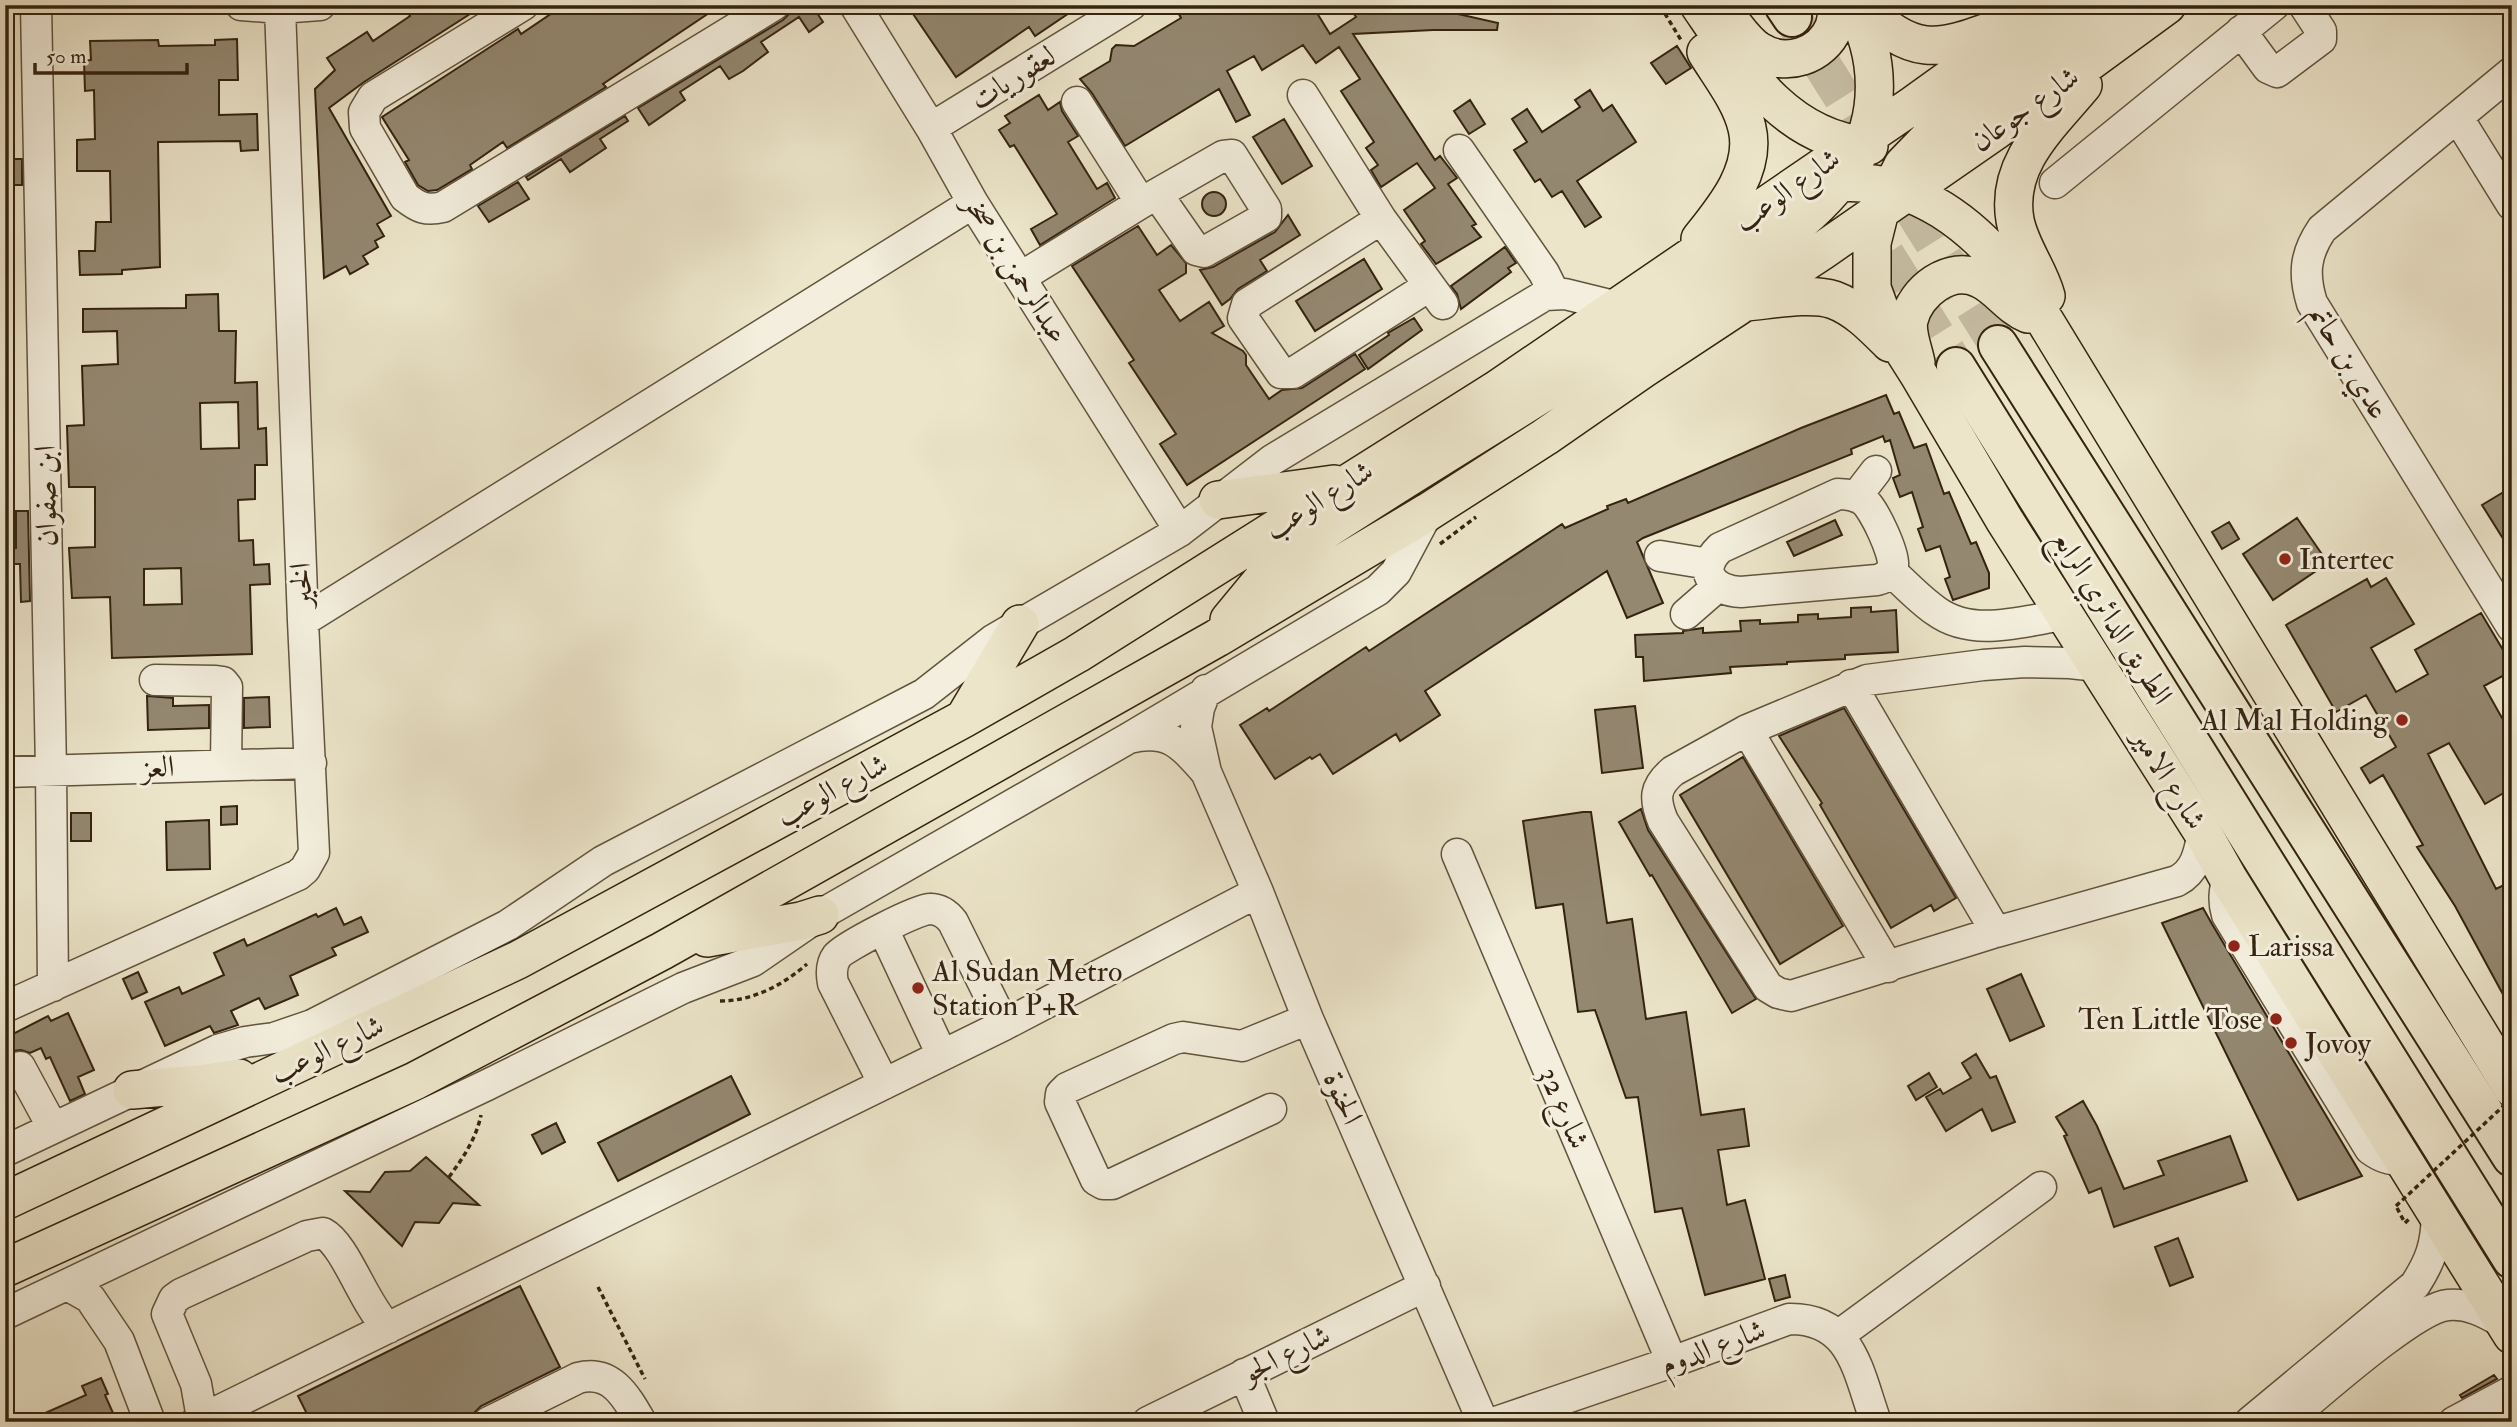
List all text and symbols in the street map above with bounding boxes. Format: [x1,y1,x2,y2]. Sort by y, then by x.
scale bar [35,32,187,76]
street label: لعقوريات [963,37,1063,119]
text: 50 m [46,43,87,70]
street label: شارع جوعان [1964,58,2090,165]
street label: شارع الوعب [1727,140,1851,245]
street label: عبدالرحمن بن صخر [953,185,1076,351]
street label: عدي بن حاتم [2295,298,2397,429]
street label: ابن صفوان [27,445,65,547]
street label: شارع الوعب [1258,452,1383,553]
street label: الطريق الدائري الرابع [2037,522,2181,716]
place label: Intertec [2299,541,2394,578]
marker: Intertec [2277,551,2293,567]
street label: الخير [282,562,320,611]
place label: Al Mal Holding [2200,702,2389,739]
marker: Al Mal Holding [2394,712,2410,728]
street label: شارع الامير [2117,719,2214,840]
street label: شارع الوعب [770,745,897,840]
street label: العز [138,748,175,786]
place label: Larissa [2248,928,2335,965]
marker: Larissa [2226,938,2242,954]
place label: Al Sudan Metro Station P+R [931,953,1122,1024]
marker: Al Sudan Metro Station P+R [910,980,926,996]
place label: Ten Little Tose [2078,1001,2262,1038]
street label: شارع الوعب [264,1007,392,1097]
marker: Ten Little Tose [2268,1011,2284,1027]
place label: Jovoy [2304,1025,2372,1062]
marker: Jovoy [2283,1035,2299,1051]
street label: شارع 32 [1525,1062,1598,1157]
street label: الحنوة [1315,1066,1371,1130]
street label: شارع الدوم [1655,1311,1773,1390]
street label: شارع الجو [1233,1317,1339,1398]

